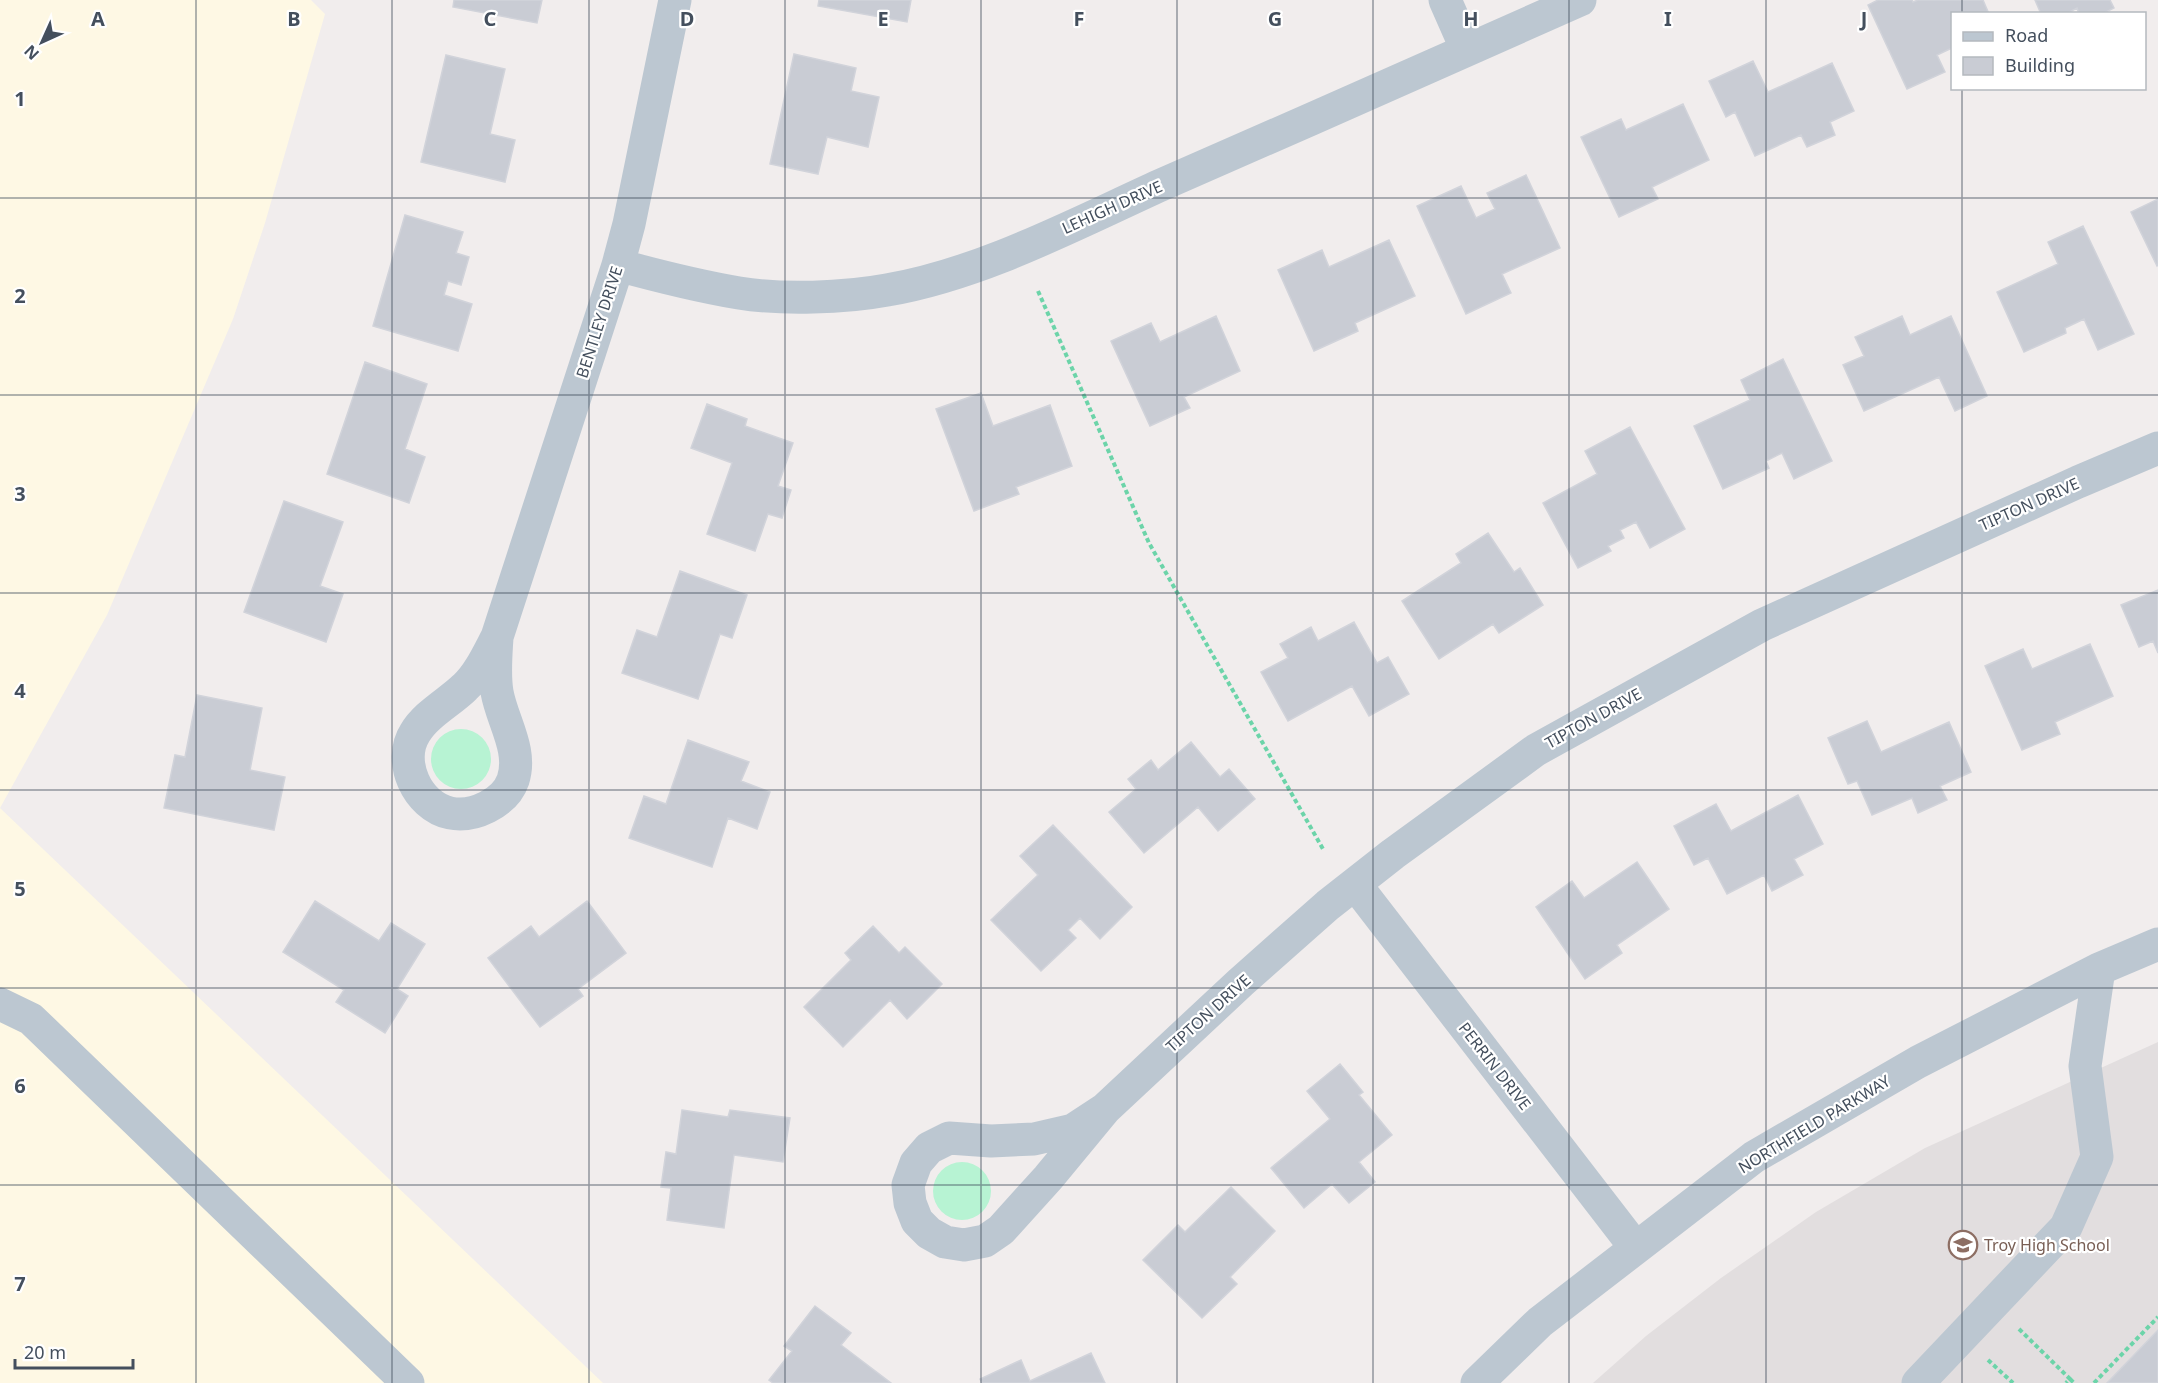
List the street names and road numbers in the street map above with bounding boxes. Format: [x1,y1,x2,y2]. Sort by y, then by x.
street label: LEHIGH DRIVE [1058,175,1166,239]
street label: BENTLEY DRIVE [571,263,627,381]
street label: TIPTON DRIVE [1976,472,2082,536]
street label: TIPTON DRIVE [1541,682,1645,754]
street label: TIPTON DRIVE [1161,969,1255,1057]
street label: PERRIN DRIVE [1454,1018,1536,1114]
street label: NORTHFIELD PARKWAY [1734,1069,1895,1178]

